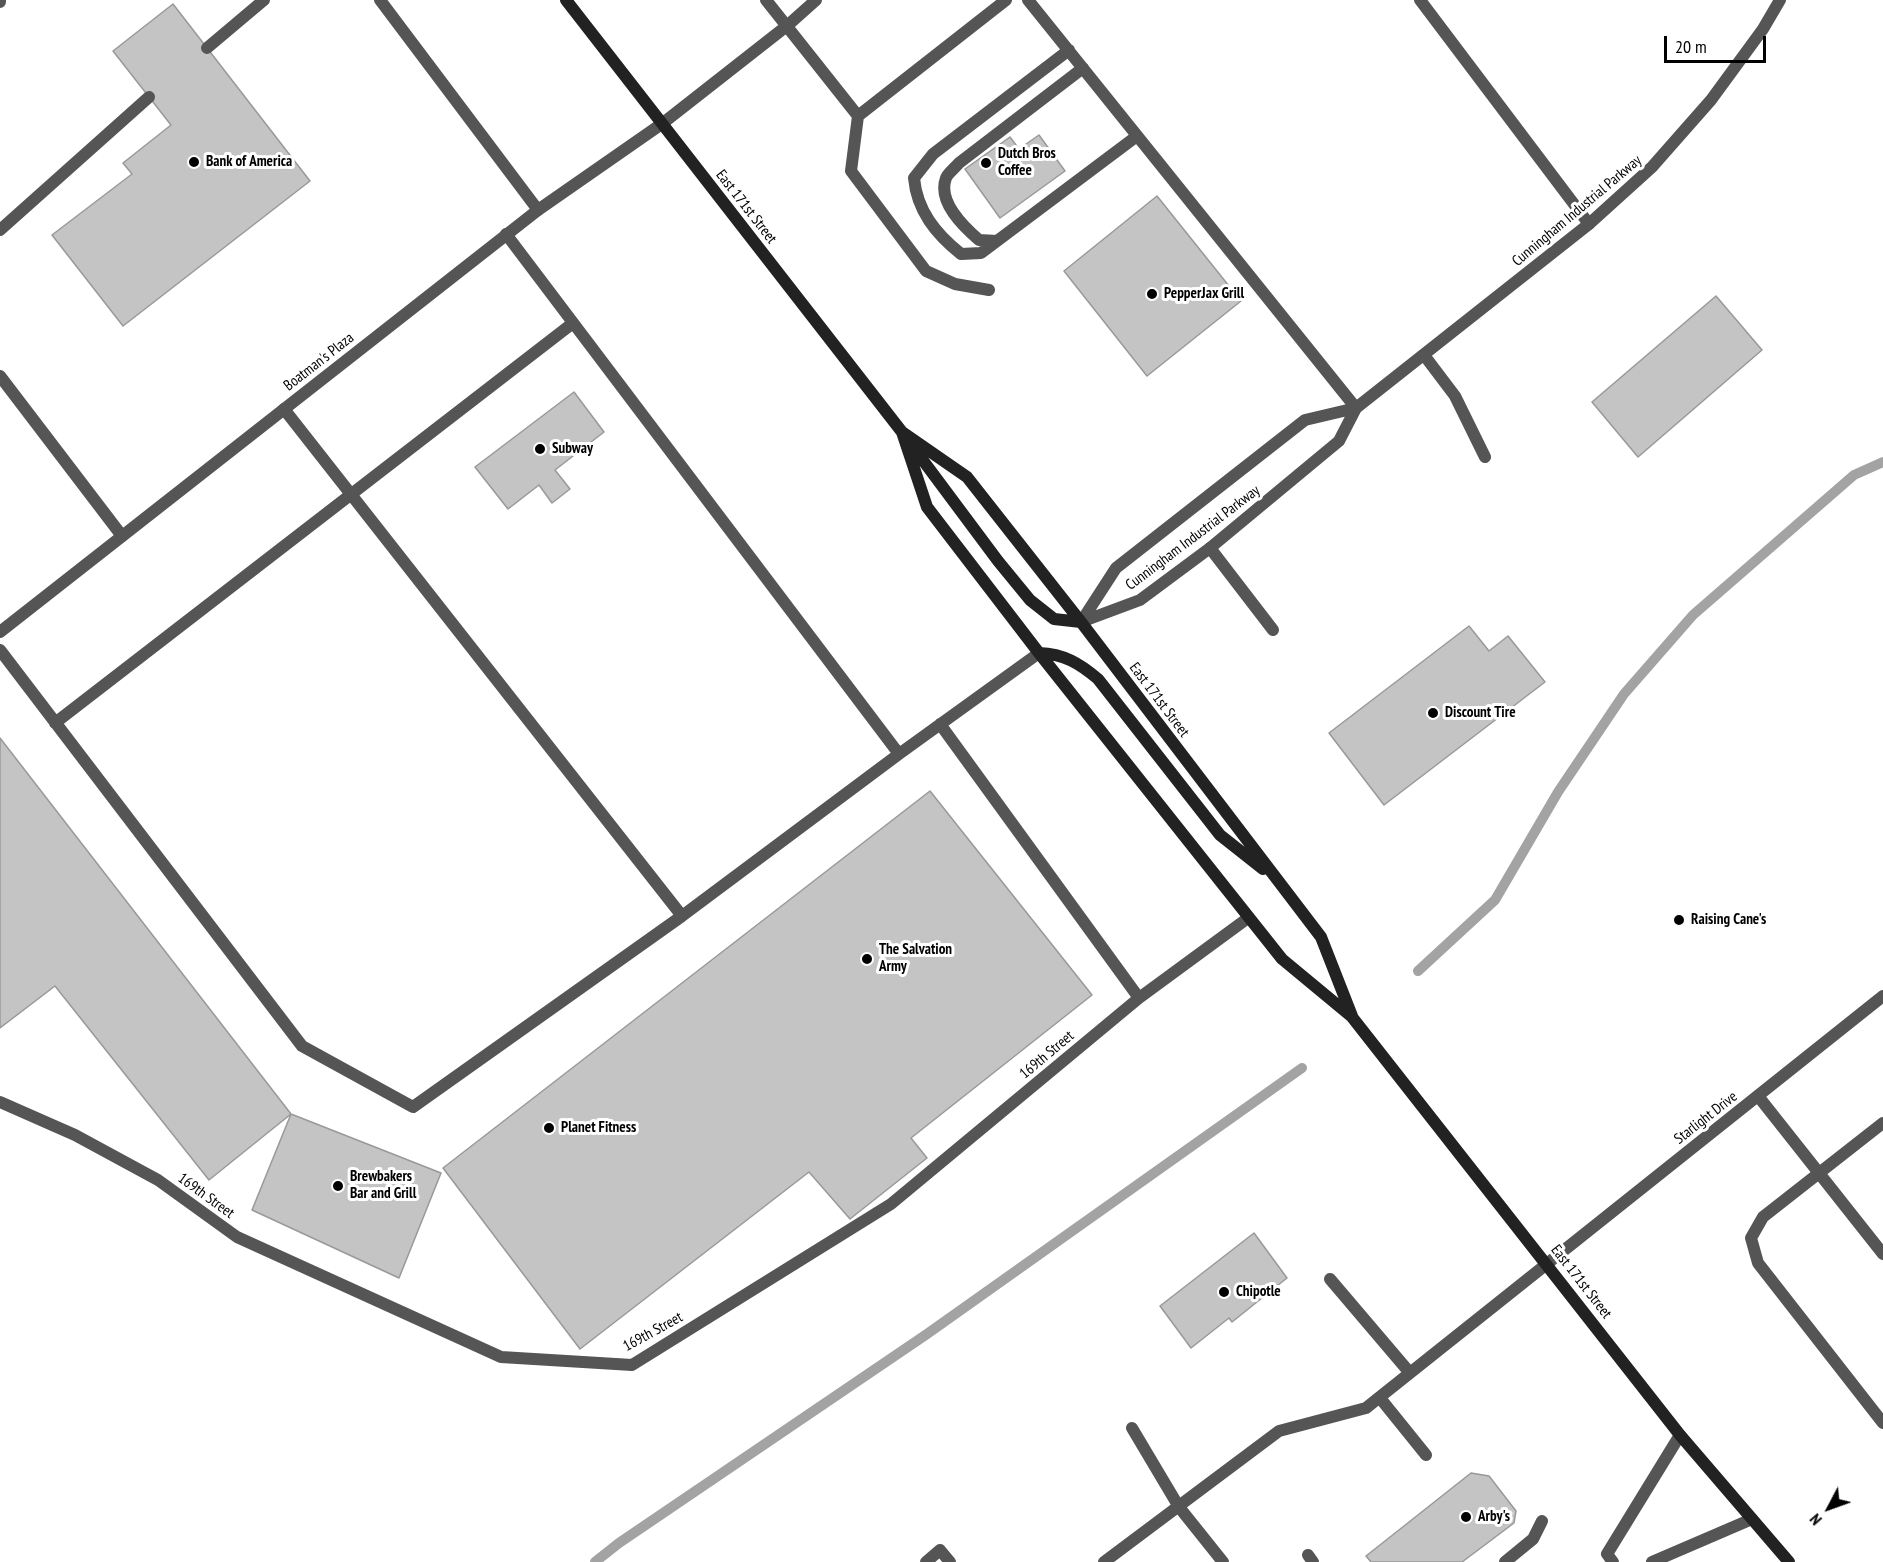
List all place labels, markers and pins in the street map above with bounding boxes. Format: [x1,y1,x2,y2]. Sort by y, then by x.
place label: Dutch Bros Coffee [998,145,1056,180]
place label: Bank of America [206,153,292,171]
marker: Bank of America [187,155,201,169]
marker: Dutch Bros Coffee [979,156,993,170]
place label: PepperJax Grill [1164,285,1244,303]
marker: PepperJax Grill [1145,287,1159,301]
place label: Subway [552,440,593,458]
marker: Subway [533,442,547,456]
place label: Discount Tire [1445,704,1516,722]
marker: Discount Tire [1426,706,1440,720]
place label: Raising Cane's [1691,911,1766,929]
marker: Raising Cane's [1672,913,1686,927]
place label: The Salvation Army [879,941,952,976]
marker: The Salvation Army [860,952,874,966]
place label: Planet Fitness [561,1119,636,1137]
marker: Planet Fitness [542,1121,556,1135]
place label: Brewbakers Bar and Grill [350,1168,416,1203]
marker: Brewbakers Bar and Grill [331,1179,345,1193]
place label: Chipotle [1236,1283,1281,1301]
marker: Chipotle [1217,1285,1231,1299]
place label: Arby's [1478,1508,1510,1526]
marker: Arby's [1459,1510,1473,1524]

